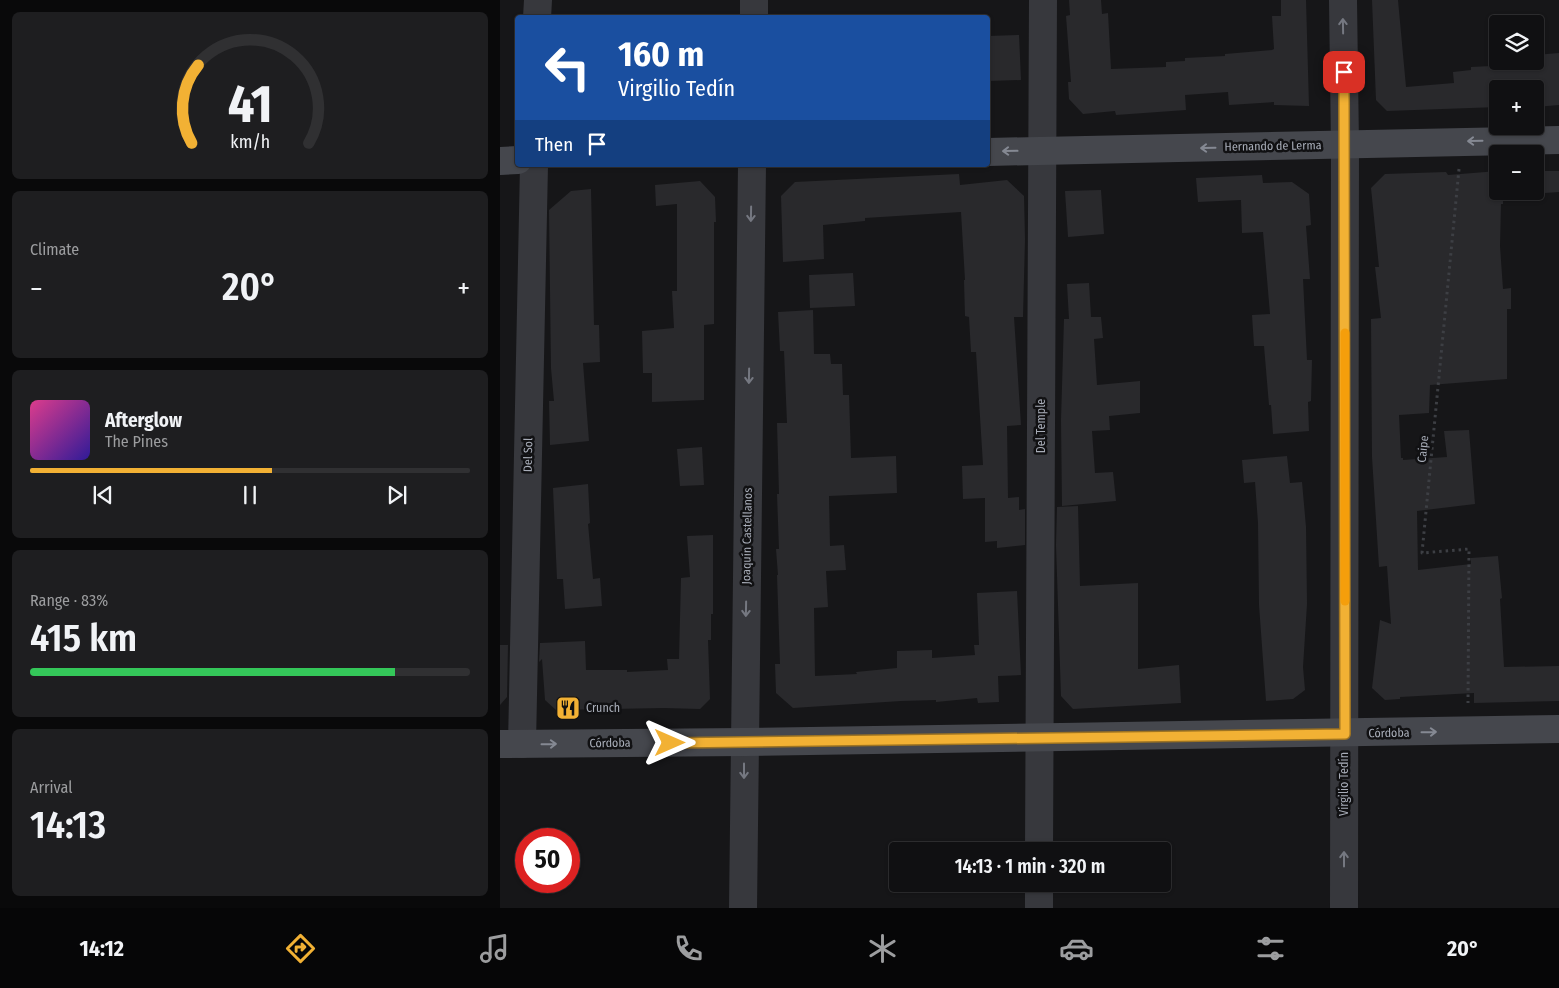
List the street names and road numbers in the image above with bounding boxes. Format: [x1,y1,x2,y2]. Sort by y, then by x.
street label: Hernando de Lerma [1224,138,1322,154]
street label: Del Temple [1034,399,1048,453]
street label: Caipe [1415,435,1431,463]
street label: Del Sol [521,438,535,472]
street label: Joaquín Castellanos [739,488,755,584]
street label: Córdoba [1368,726,1410,740]
street label: Córdoba [589,736,631,750]
street label: Virgilio Tedín [1337,752,1351,816]

